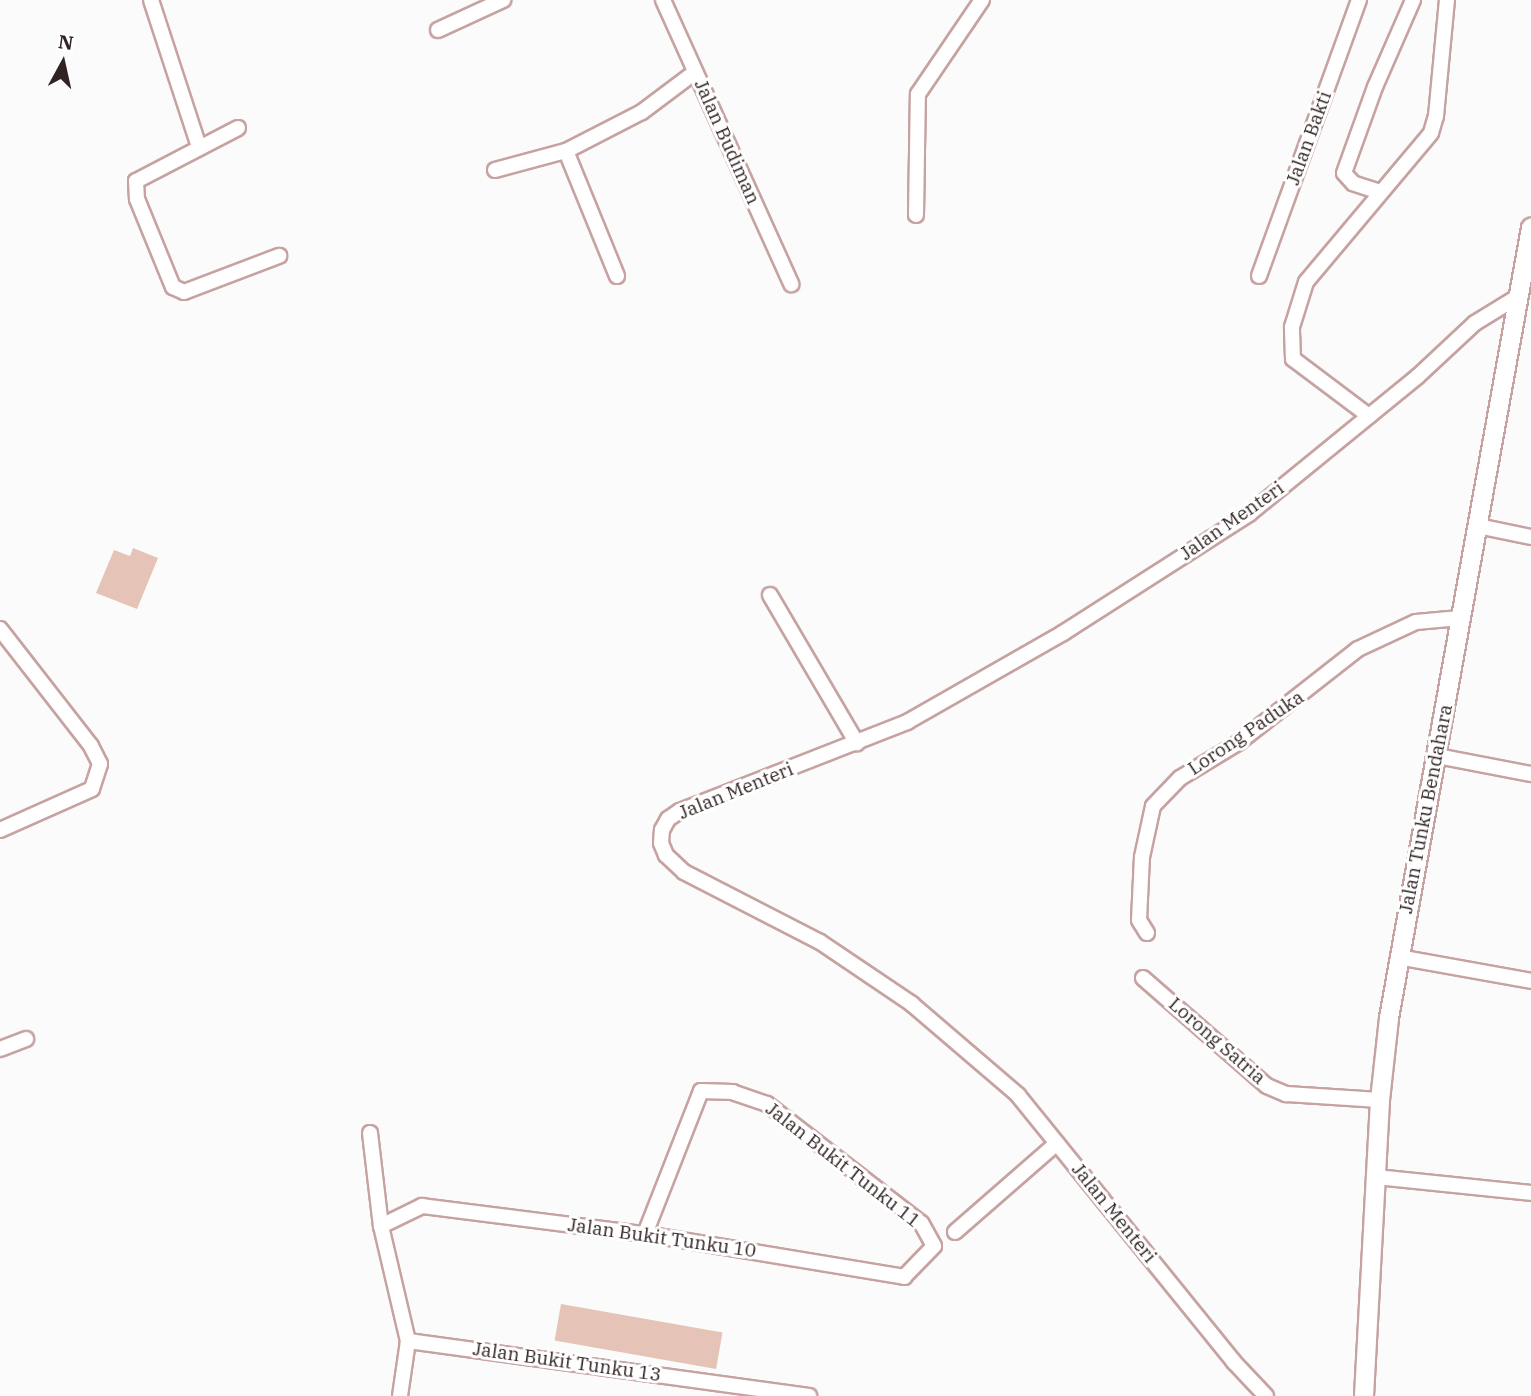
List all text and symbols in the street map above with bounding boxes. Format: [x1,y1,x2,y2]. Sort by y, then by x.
north arrow [28,28,98,98]
text: N [57,29,75,55]
street label: Jalan Budiman [689,76,765,208]
street label: Jalan Bakti [1281,88,1337,188]
street label: Jalan Menteri [1176,477,1288,565]
street label: Lorong Paduka [1184,686,1308,780]
street label: Jalan Tunku Bendahara [1395,702,1457,916]
street label: Jalan Menteri [675,758,797,824]
street label: Lorong Satria [1164,993,1270,1089]
street label: Jalan Bukit Tunku 11 [761,1098,925,1232]
street label: Jalan Menteri [1067,1159,1161,1267]
street label: Jalan Bukit Tunku 10 [566,1213,758,1263]
street label: Jalan Bukit Tunku 13 [471,1337,663,1387]

